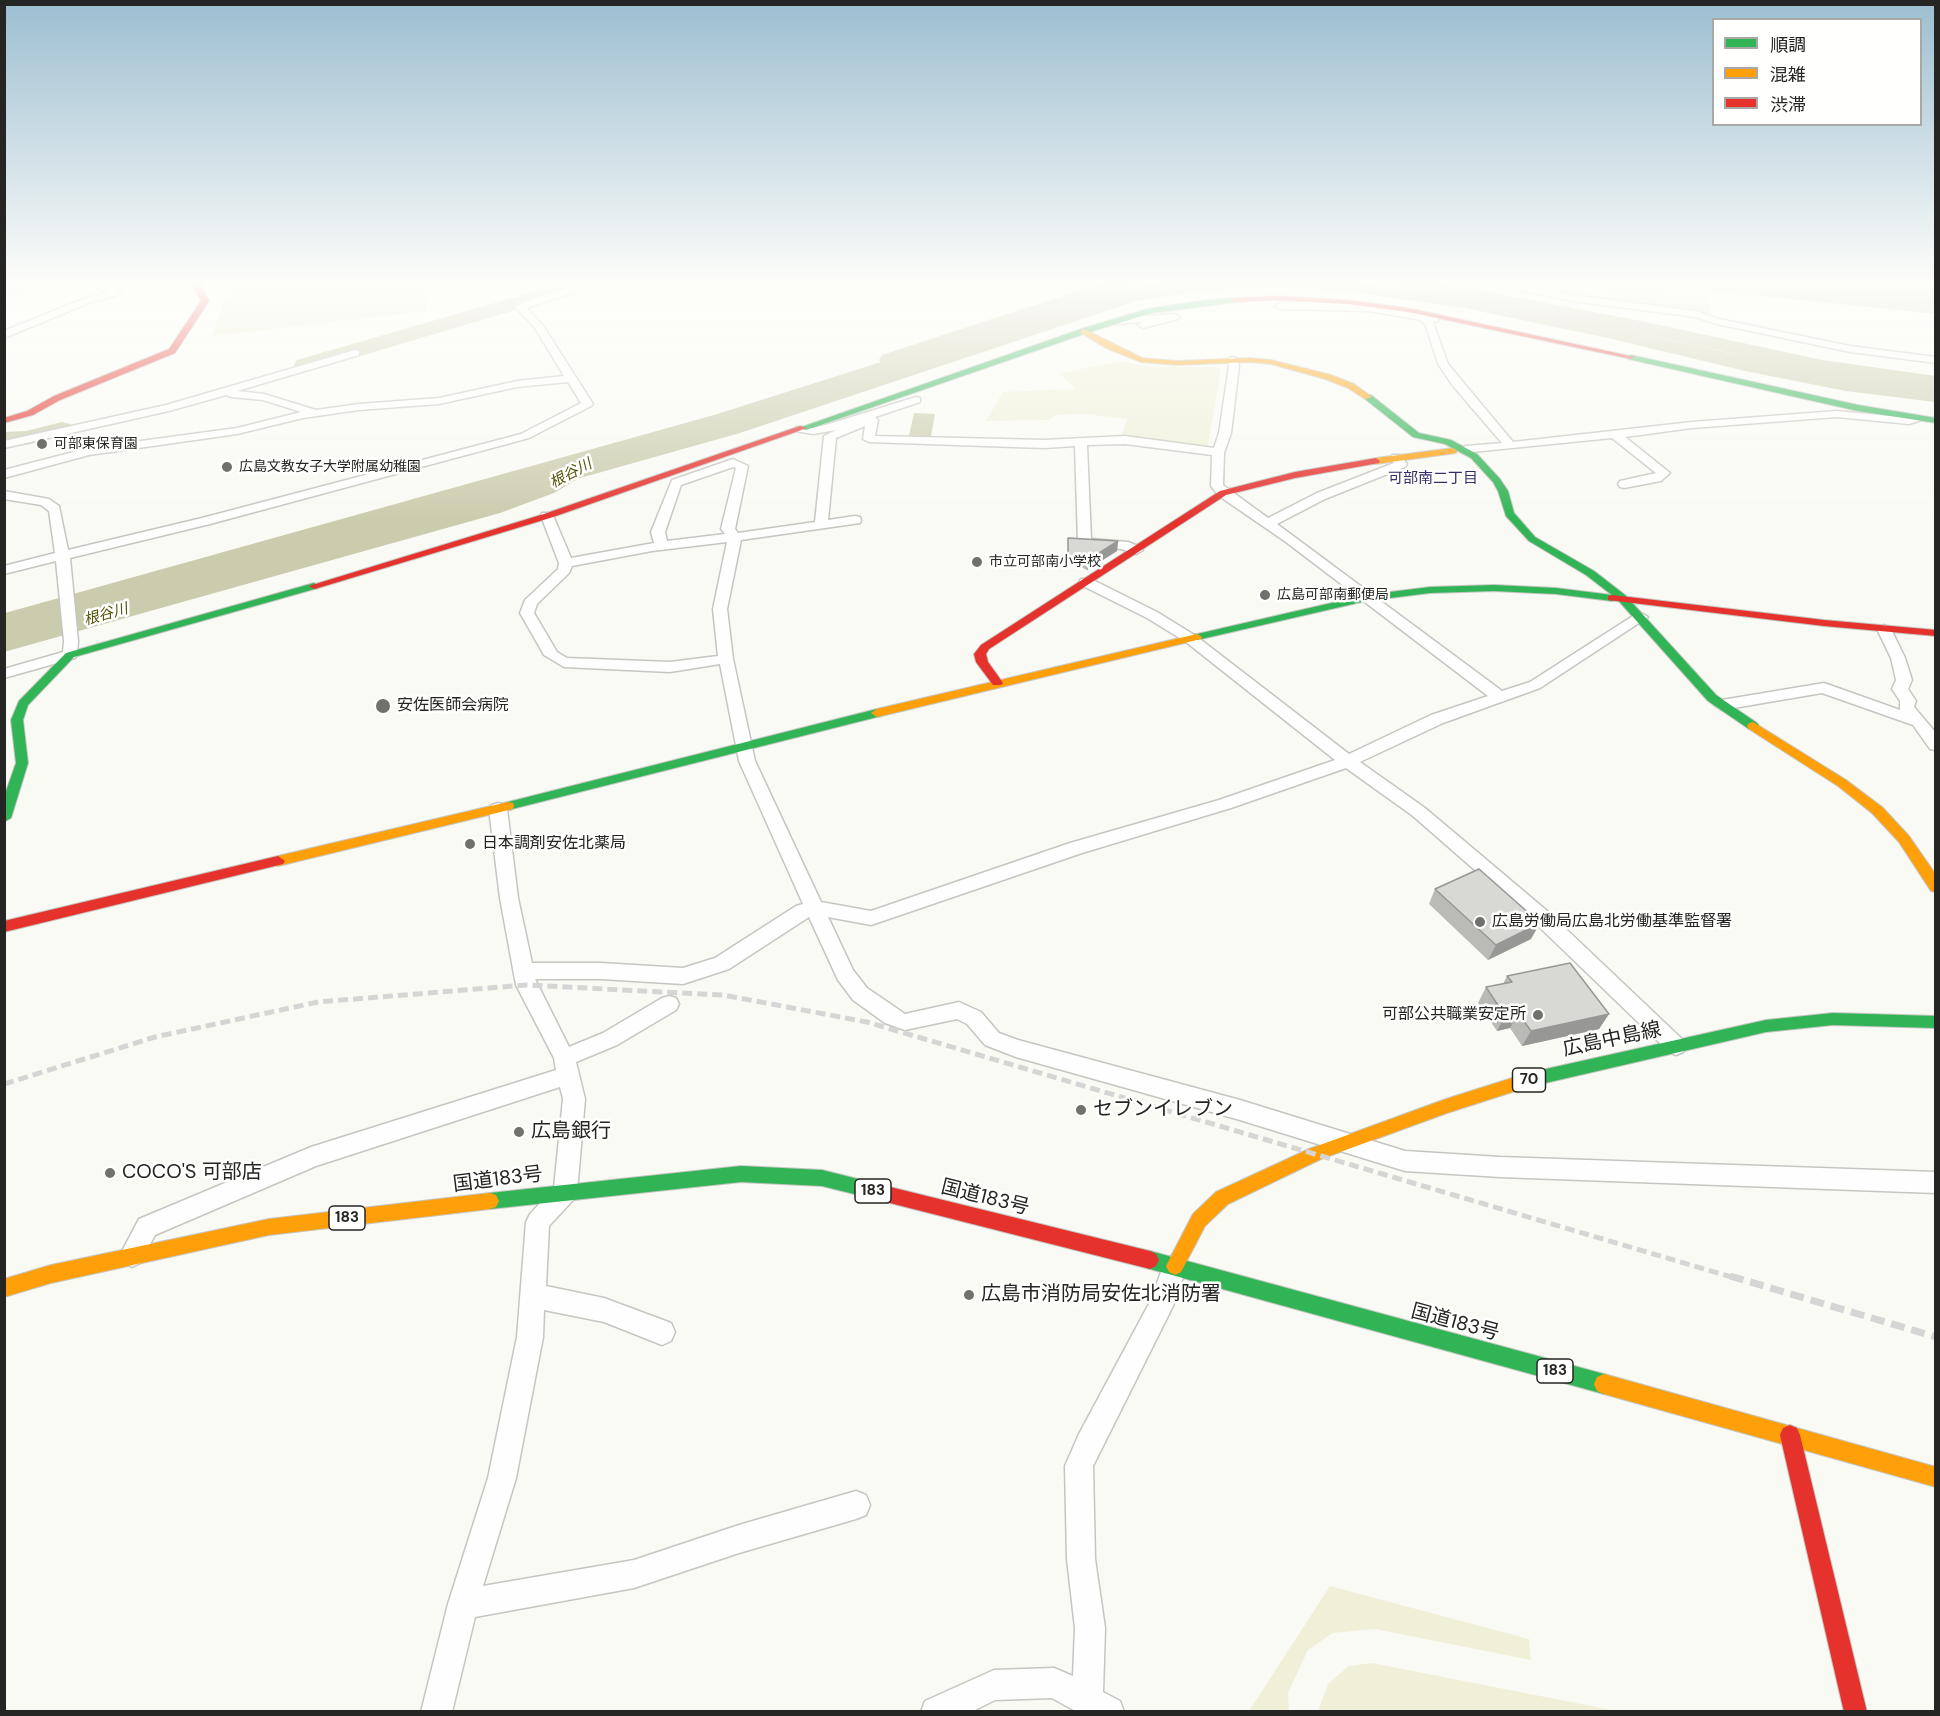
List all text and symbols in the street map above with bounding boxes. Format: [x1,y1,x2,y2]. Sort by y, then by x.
legend [1712,18,1922,126]
text: 順調 [1770,33,1806,57]
text: 混雑 [1770,63,1806,87]
text: 渋滞 [1770,93,1806,117]
place label: 可部東保育園 [54,436,138,452]
marker: 可部東保育園 [35,437,49,451]
water label: 根谷川 [547,455,595,493]
place label: 広島文教女子大学附属幼稚園 [239,459,421,475]
marker: 広島文教女子大学附属幼稚園 [220,460,234,474]
district label: 可部南二丁目 [1388,470,1478,488]
place label: 市立可部南小学校 [989,554,1101,570]
marker: 市立可部南小学校 [970,555,984,569]
place label: 広島可部南郵便局 [1277,587,1389,603]
marker: 広島可部南郵便局 [1258,588,1272,602]
water label: 根谷川 [82,600,130,630]
place label: 安佐医師会病院 [397,696,509,716]
marker: 安佐医師会病院 [374,697,392,715]
place label: 日本調剤安佐北薬局 [482,834,626,854]
marker: 日本調剤安佐北薬局 [463,837,477,851]
place label: 広島労働局広島北労働基準監督署 [1492,912,1732,932]
marker: 広島労働局広島北労働基準監督署 [1473,915,1487,929]
place label: 可部公共職業安定所 [1382,1005,1526,1025]
marker: 可部公共職業安定所 [1531,1008,1545,1022]
street label: 広島中島線 [1561,1018,1663,1062]
road number: 70 [1512,1068,1546,1092]
place label: セブンイレブン [1093,1098,1233,1122]
marker: セブンイレブン [1074,1103,1088,1117]
place label: 広島銀行 [531,1120,611,1144]
marker: 広島銀行 [512,1125,526,1139]
place label: COCO'S 可部店 [122,1161,262,1185]
street label: 国道183号 [452,1163,544,1197]
marker: COCO'S 可部店 [103,1166,117,1180]
street label: 国道183号 [938,1175,1032,1221]
road number: 183 [855,1179,891,1203]
road number: 183 [329,1206,365,1230]
place label: 広島市消防局安佐北消防署 [981,1283,1221,1307]
marker: 広島市消防局安佐北消防署 [962,1288,976,1302]
street label: 国道183号 [1408,1300,1502,1346]
road number: 183 [1537,1359,1573,1383]

